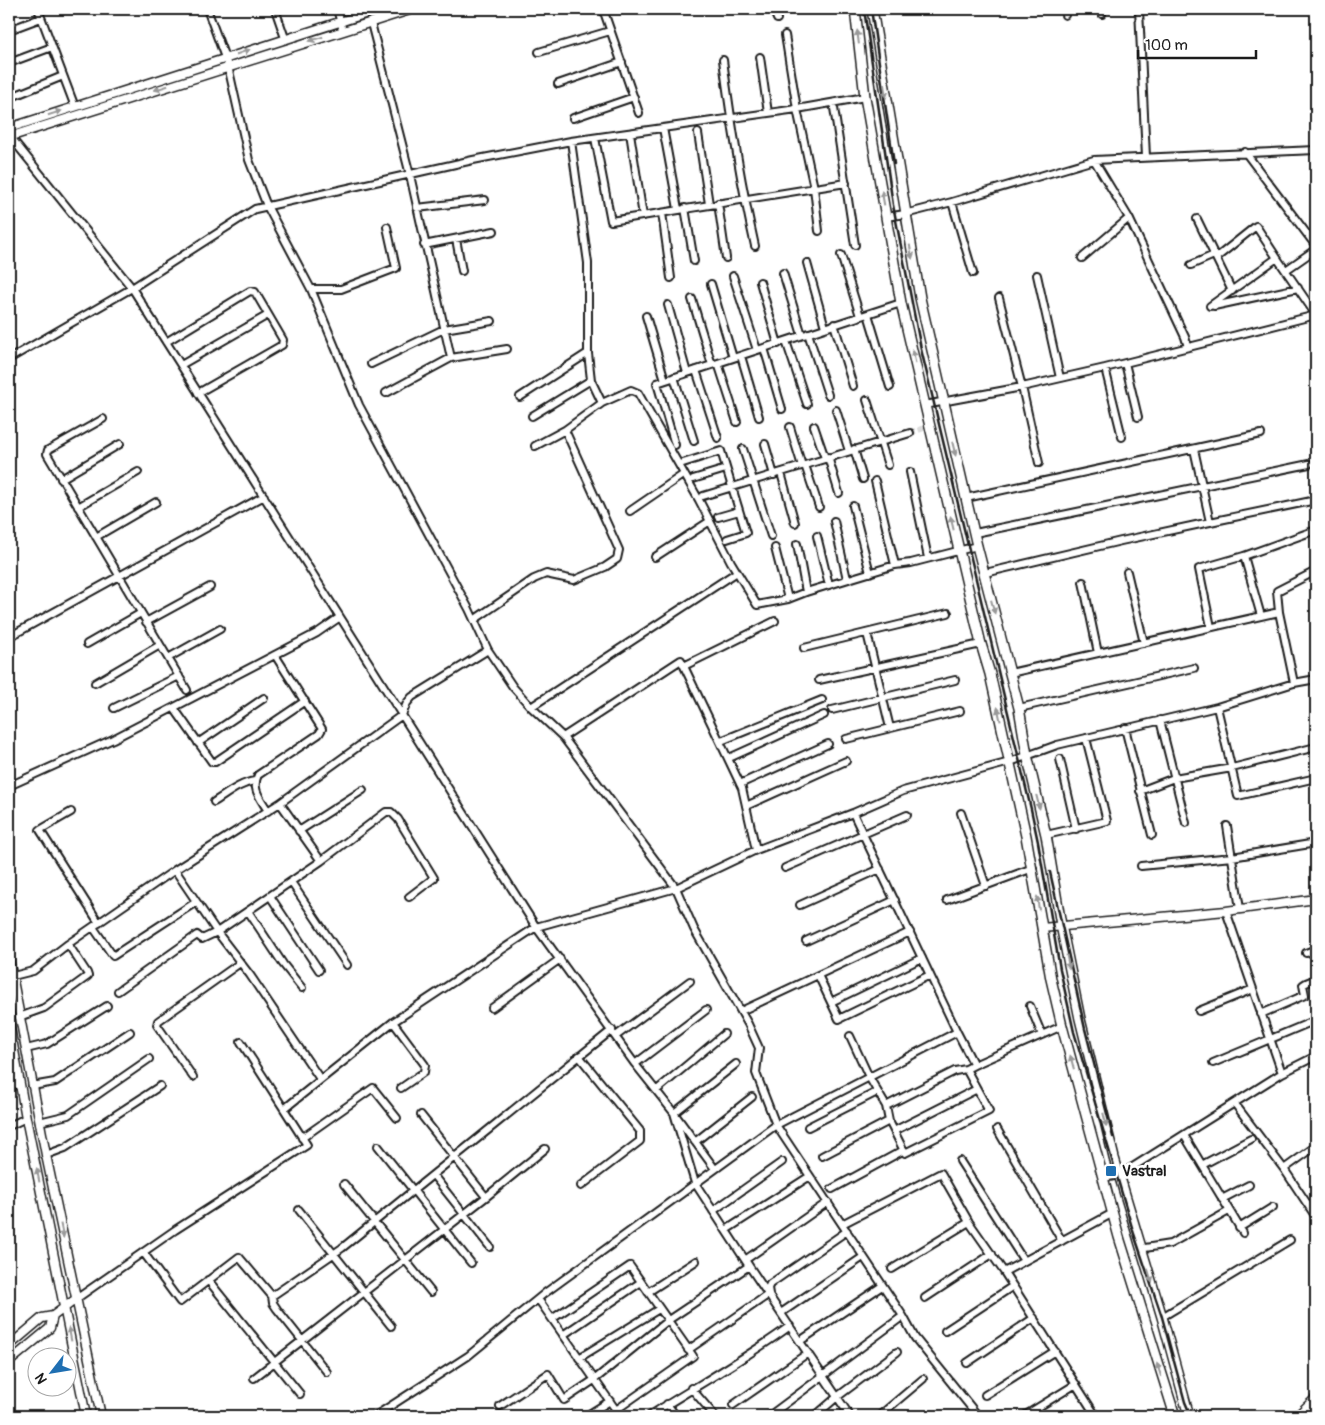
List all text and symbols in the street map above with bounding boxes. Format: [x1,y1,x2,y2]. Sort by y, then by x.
scale bar [1138,28,1255,60]
one-way arrow [854,29,862,45]
one-way arrow [309,36,324,44]
text: 100 m [1145,36,1188,55]
one-way arrow [236,48,251,56]
one-way arrow [154,84,169,92]
one-way arrow [882,84,890,100]
one-way arrow [48,109,63,117]
one-way arrow [878,190,886,206]
one-way arrow [908,244,916,260]
one-way arrow [910,350,918,365]
one-way arrow [950,441,958,456]
one-way arrow [948,515,956,530]
one-way arrow [989,599,997,614]
one-way arrow [995,707,1003,722]
one-way arrow [1034,795,1042,810]
one-way arrow [1034,895,1042,911]
one-way arrow [1065,954,1073,970]
one-way arrow [1068,1055,1076,1070]
one-way arrow [1101,1113,1109,1128]
place label: Vastral [1122,1162,1167,1181]
marker: Vastral [1104,1164,1118,1178]
one-way arrow [34,1167,42,1182]
one-way arrow [58,1223,66,1239]
one-way arrow [1146,1269,1154,1284]
one-way arrow [66,1327,74,1342]
north arrow [28,1348,78,1398]
one-way arrow [1155,1362,1163,1377]
text: N [32,1370,51,1387]

